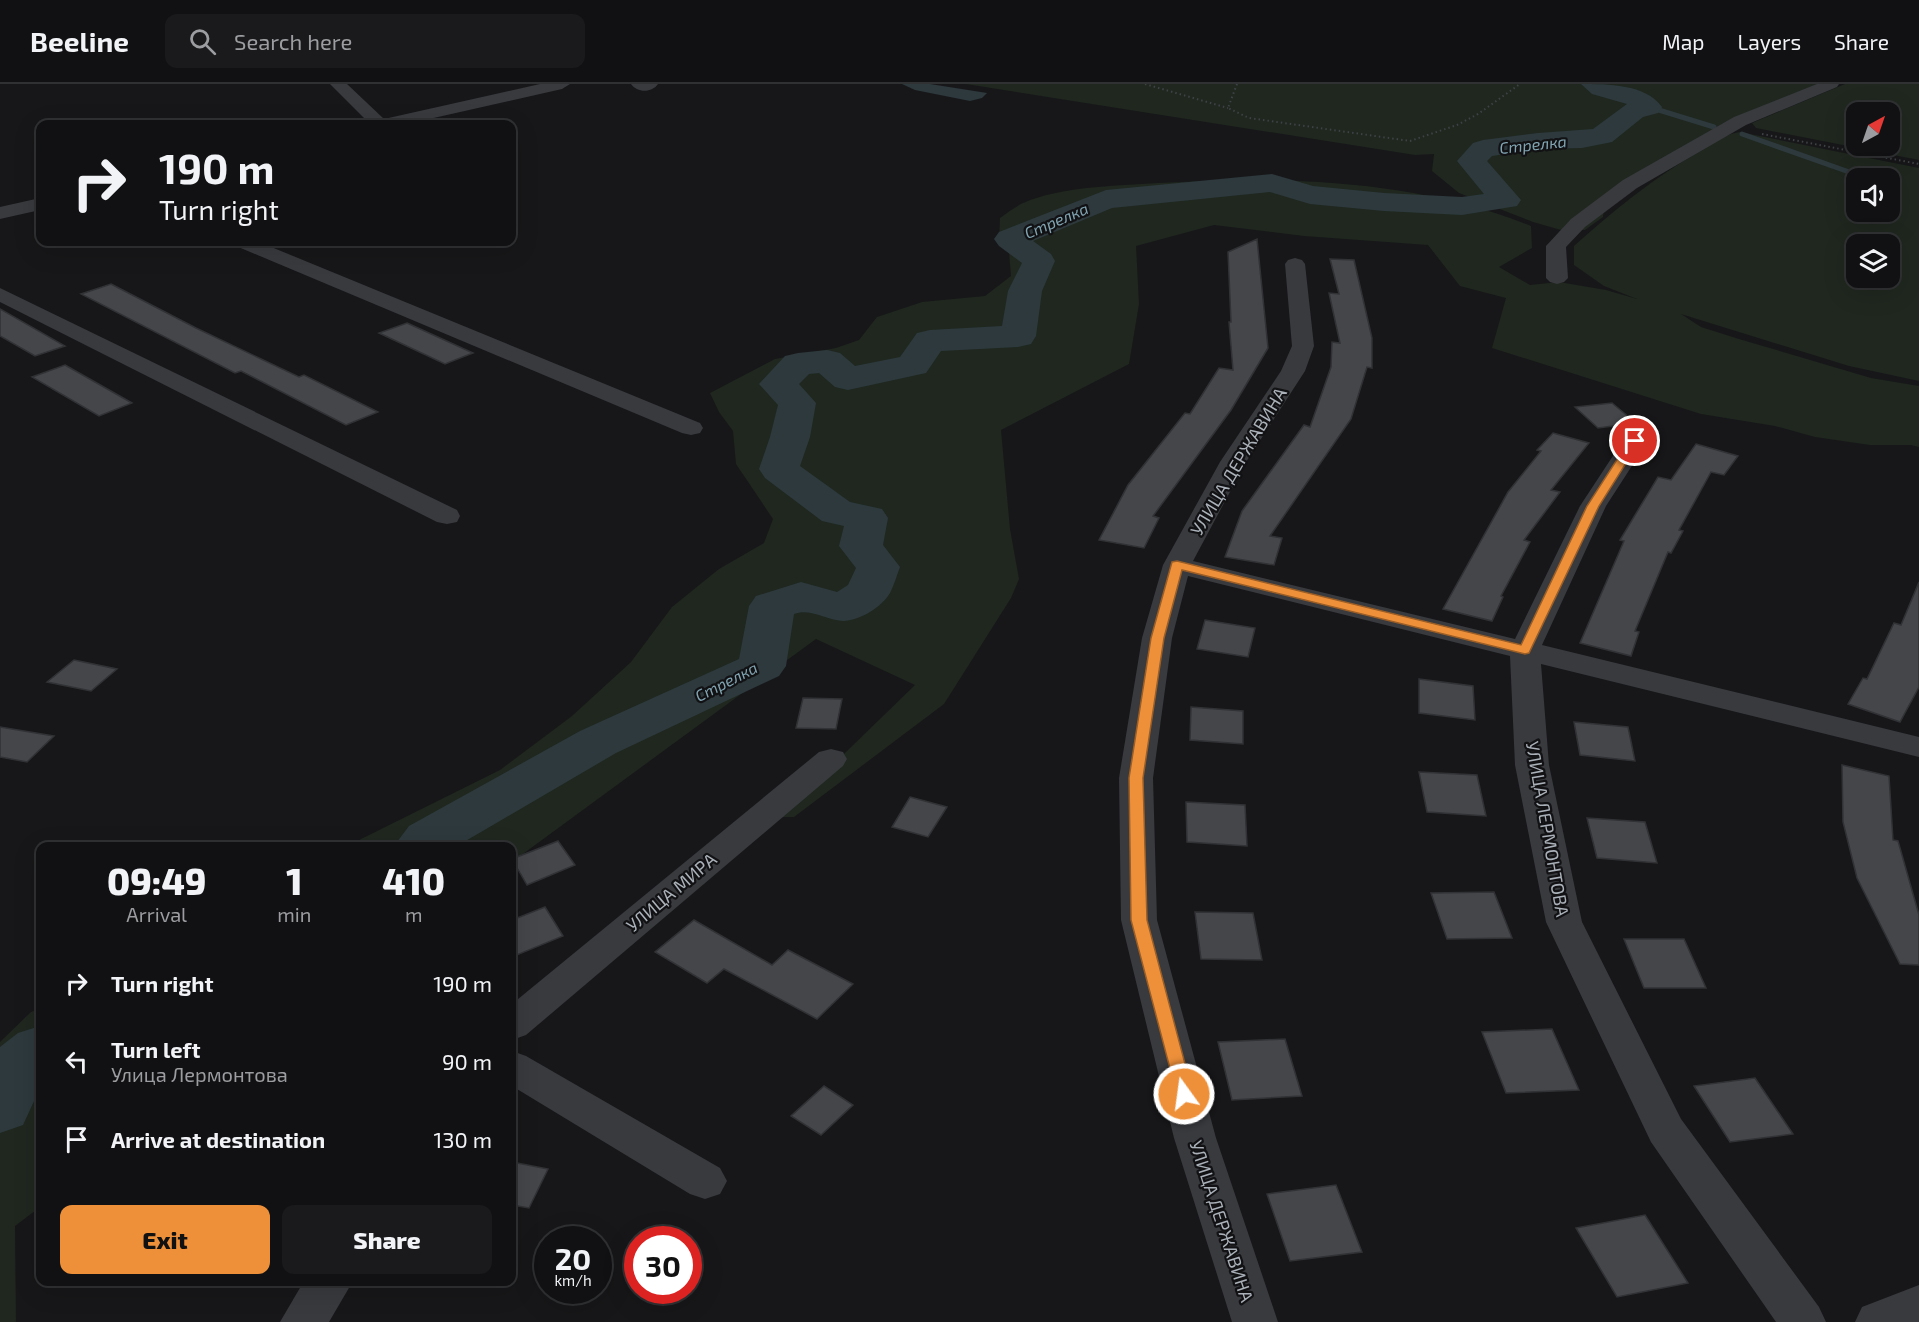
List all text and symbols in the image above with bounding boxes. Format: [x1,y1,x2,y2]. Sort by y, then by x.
search box [165,14,585,68]
text: Beeline [30,24,129,58]
icon: search [186,25,219,58]
text: Search here [234,28,352,54]
text: Map [1662,29,1704,54]
text: Layers [1737,29,1801,54]
text: Share [1834,29,1889,54]
north arrow [1846,102,1900,156]
map controls [1846,102,1900,288]
water label: Стрелка [1498,131,1568,157]
text: 190 m [159,142,275,192]
icon: right [60,144,138,222]
button: sound [1846,168,1900,222]
text: Turn right [159,193,279,225]
water label: Стрелка [1021,198,1091,242]
button: layers [1846,234,1900,288]
street label: УЛИЦА ДЕРЖАВИНА [1185,382,1291,539]
pin [1609,415,1660,466]
icon: arrive [1618,424,1651,457]
water label: Стрелка [692,657,760,705]
street label: УЛИЦА ЛЕРМОНТОВА [1522,739,1574,919]
street label: УЛИЦА МИРА [621,847,721,936]
text: 09:49 [107,859,206,902]
text: 1 [286,859,302,902]
text: 410 [382,859,445,902]
text: Arrival [126,902,187,926]
text: min [277,902,311,926]
text: m [405,902,422,926]
icon: right [60,967,93,1000]
text: Turn right [111,970,213,996]
text: 190 m [433,970,492,996]
text: Turn left [111,1036,200,1062]
icon: left [60,1045,93,1078]
text: 90 m [442,1048,492,1074]
text: Улица Лермонтова [111,1062,288,1086]
position arrow [1152,1062,1216,1126]
icon: arrive [60,1123,93,1156]
text: Arrive at destination [111,1126,325,1152]
text: 130 m [434,1126,492,1152]
street label: УЛИЦА ДЕРЖАВИНА [1185,1137,1259,1305]
button: Exit [60,1205,270,1274]
button: Share [282,1205,492,1274]
speed limit sign: 30 [624,1226,702,1304]
text: 20 [555,1240,591,1276]
text: km/h [554,1271,592,1289]

